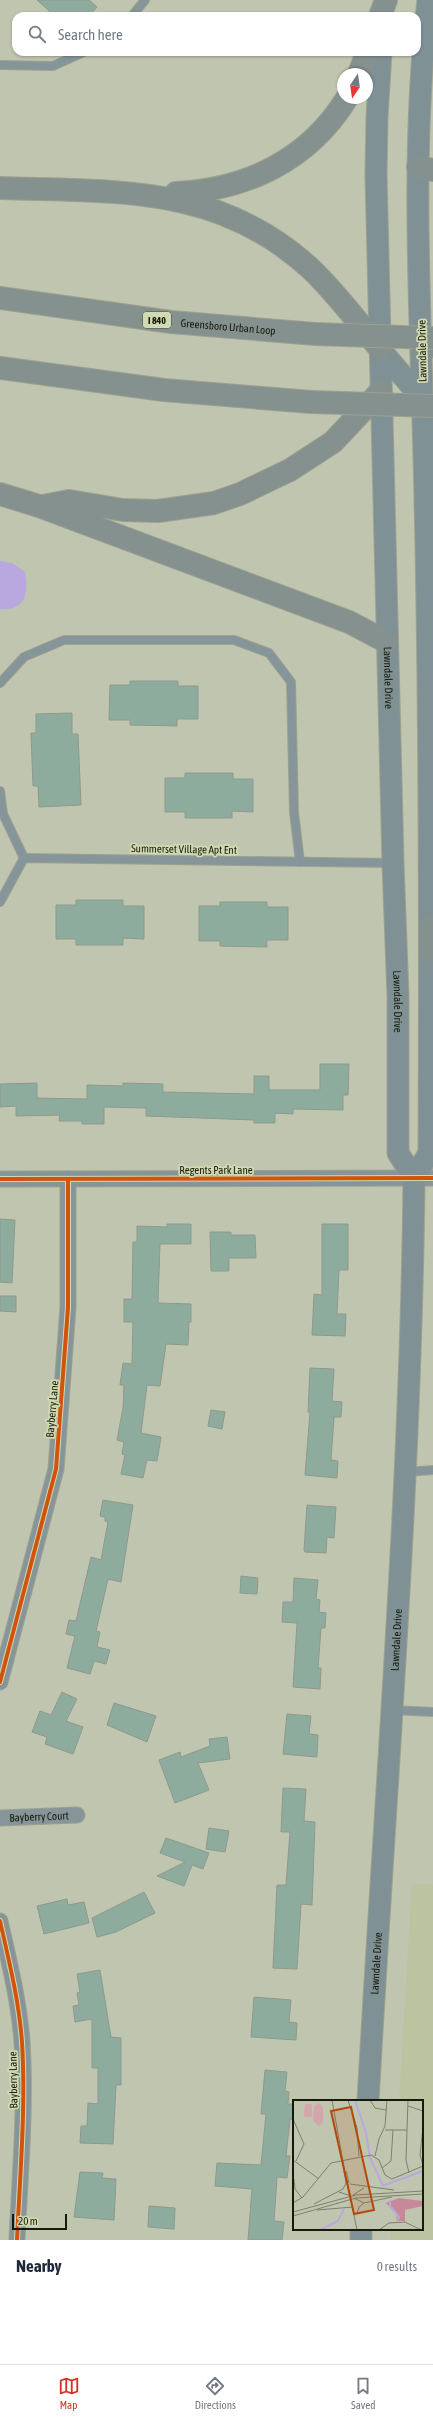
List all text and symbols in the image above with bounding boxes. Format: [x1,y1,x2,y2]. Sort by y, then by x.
search box [12,12,421,56]
icon: search [26,23,48,45]
text: Search here [58,26,123,43]
north arrow [337,68,373,104]
road number: I 840 [143,312,171,328]
street label: Greensboro Urban Loop [180,317,276,337]
street label: Lawndale Drive [415,320,429,382]
street label: Lawndale Drive [382,646,395,709]
street label: Summerset Village Apt Ent [131,842,237,856]
street label: Lawndale Drive [391,970,404,1033]
street label: Regents Park Lane [179,1164,253,1176]
street label: Bayberry Lane [44,1380,60,1438]
street label: Lawndale Drive [388,1608,404,1671]
street label: Bayberry Court [9,1809,69,1824]
street label: Lawndale Drive [368,1932,384,1995]
street label: Bayberry Lane [7,2051,19,2109]
inset map [293,2100,423,2230]
scale bar [12,2212,67,2231]
text: 20 m [18,2215,38,2227]
text: Nearby [16,2256,62,2276]
text: 0 results [377,2259,417,2274]
tab: Map [58,2375,80,2411]
tab: Directions [195,2375,236,2411]
tab: Saved [351,2375,375,2411]

